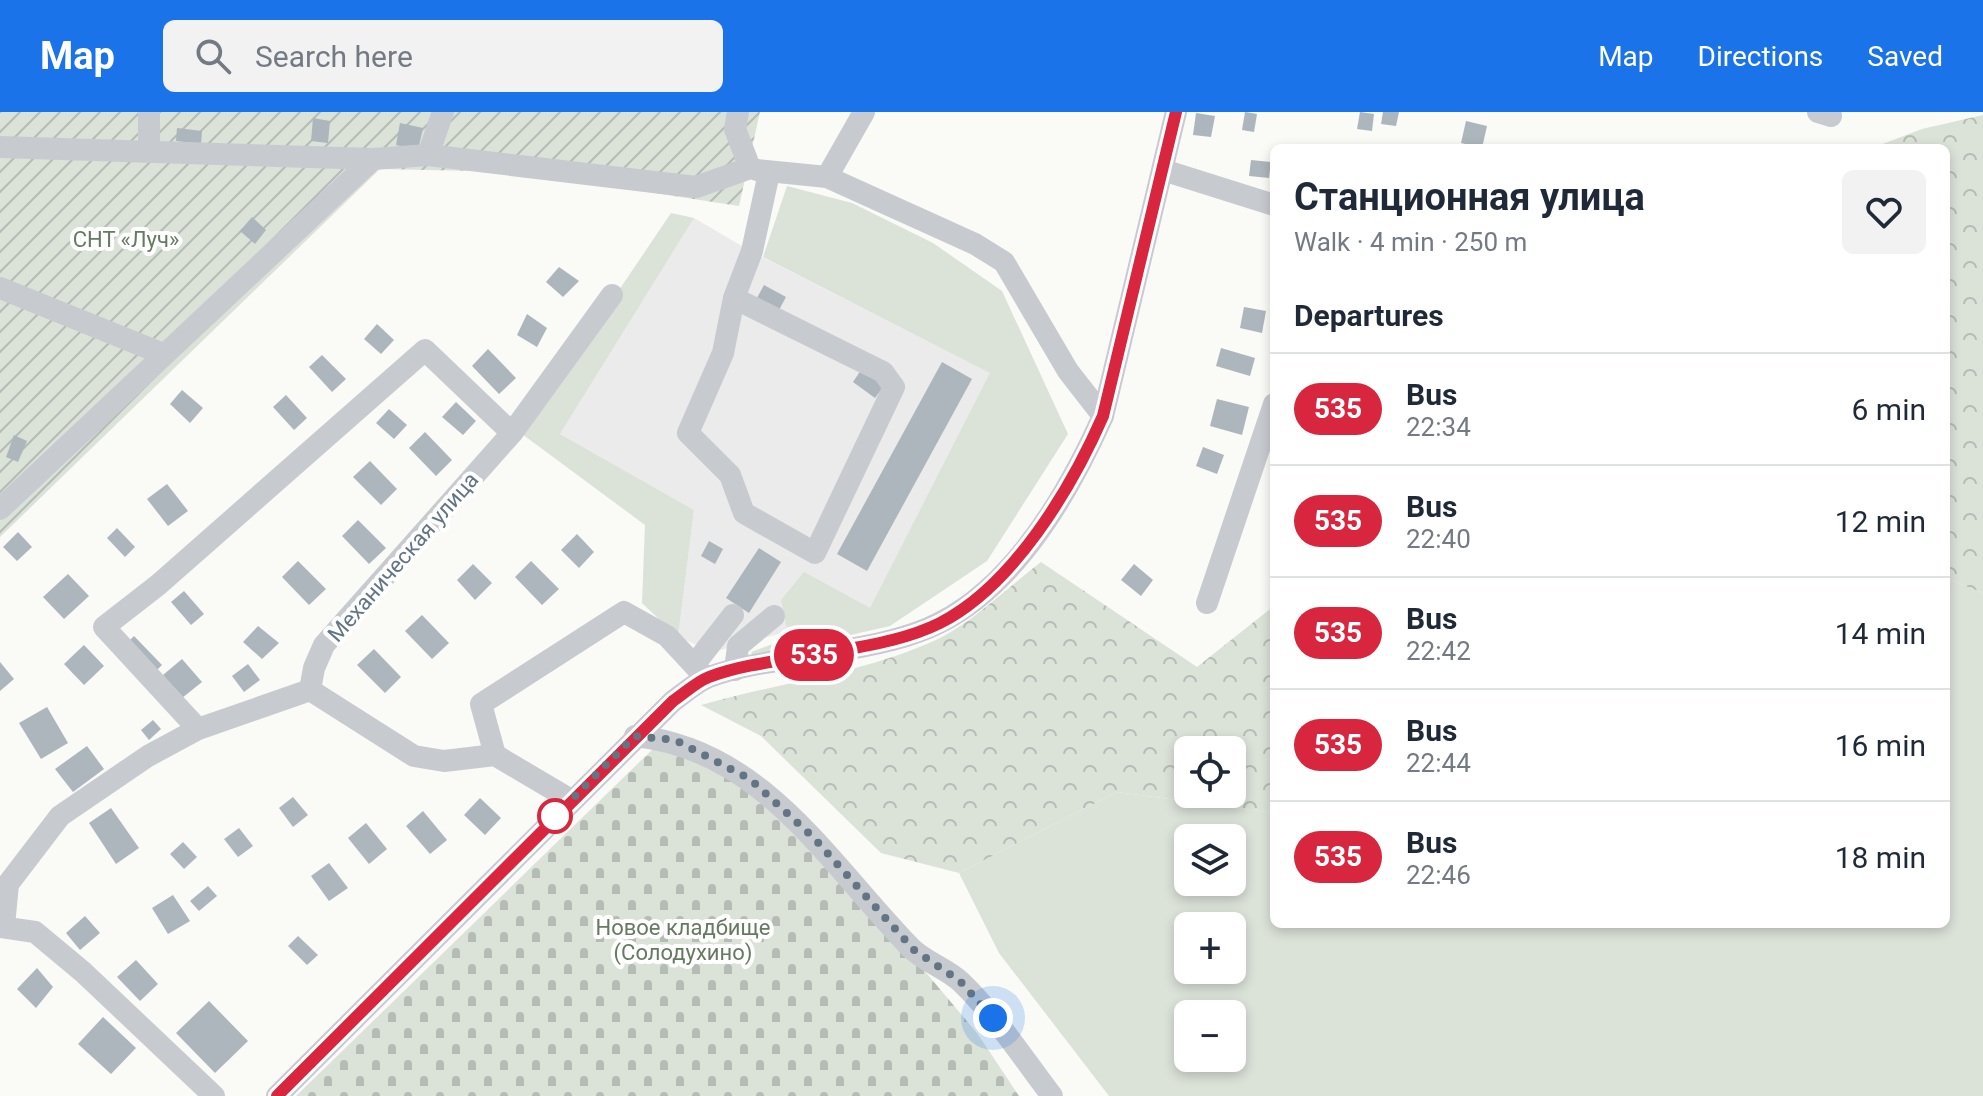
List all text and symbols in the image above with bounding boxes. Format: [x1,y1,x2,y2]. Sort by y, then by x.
search box [163,20,723,92]
text: Map [40,34,115,78]
icon: search [191,34,235,78]
text: Search here [255,39,413,74]
text: Map [1598,40,1654,73]
text: Directions [1698,40,1823,73]
text: Saved [1867,40,1943,73]
button: heart [1842,170,1926,254]
text: Станционная улица [1294,175,1645,219]
park label: СНТ «Луч» [73,227,179,252]
text: Walk · 4 min · 250 m [1294,227,1527,257]
text: Departures [1294,298,1444,333]
text: Bus [1406,377,1457,412]
text: 535 [1314,392,1362,425]
text: 6 min [1852,392,1926,427]
text: 22:34 [1406,412,1471,442]
street label: Механическая улица [323,467,483,647]
text: Bus [1406,489,1457,524]
text: 535 [1314,504,1362,537]
text: 12 min [1835,504,1926,539]
text: 22:40 [1406,524,1471,554]
text: Bus [1406,601,1457,636]
text: 535 [1314,616,1362,649]
text: 14 min [1835,616,1926,651]
line badge: 535 [768,629,860,681]
text: 22:42 [1406,636,1471,666]
text: 535 [790,638,838,671]
text: Bus [1406,713,1457,748]
text: 535 [1314,728,1362,761]
text: 16 min [1835,728,1926,763]
map controls [1174,736,1246,1072]
button: locate [1174,736,1246,808]
text: 22:44 [1406,748,1471,778]
unlabelled marker [538,799,572,833]
button: layers [1174,824,1246,896]
text: Bus [1406,825,1457,860]
text: 535 [1314,840,1362,873]
text: 18 min [1835,840,1926,875]
text: 22:46 [1406,860,1471,890]
button: + [1174,912,1246,984]
park label: Новое кладбище (Солодухино) [595,915,771,966]
your location [973,998,1013,1038]
button: − [1174,1000,1246,1072]

